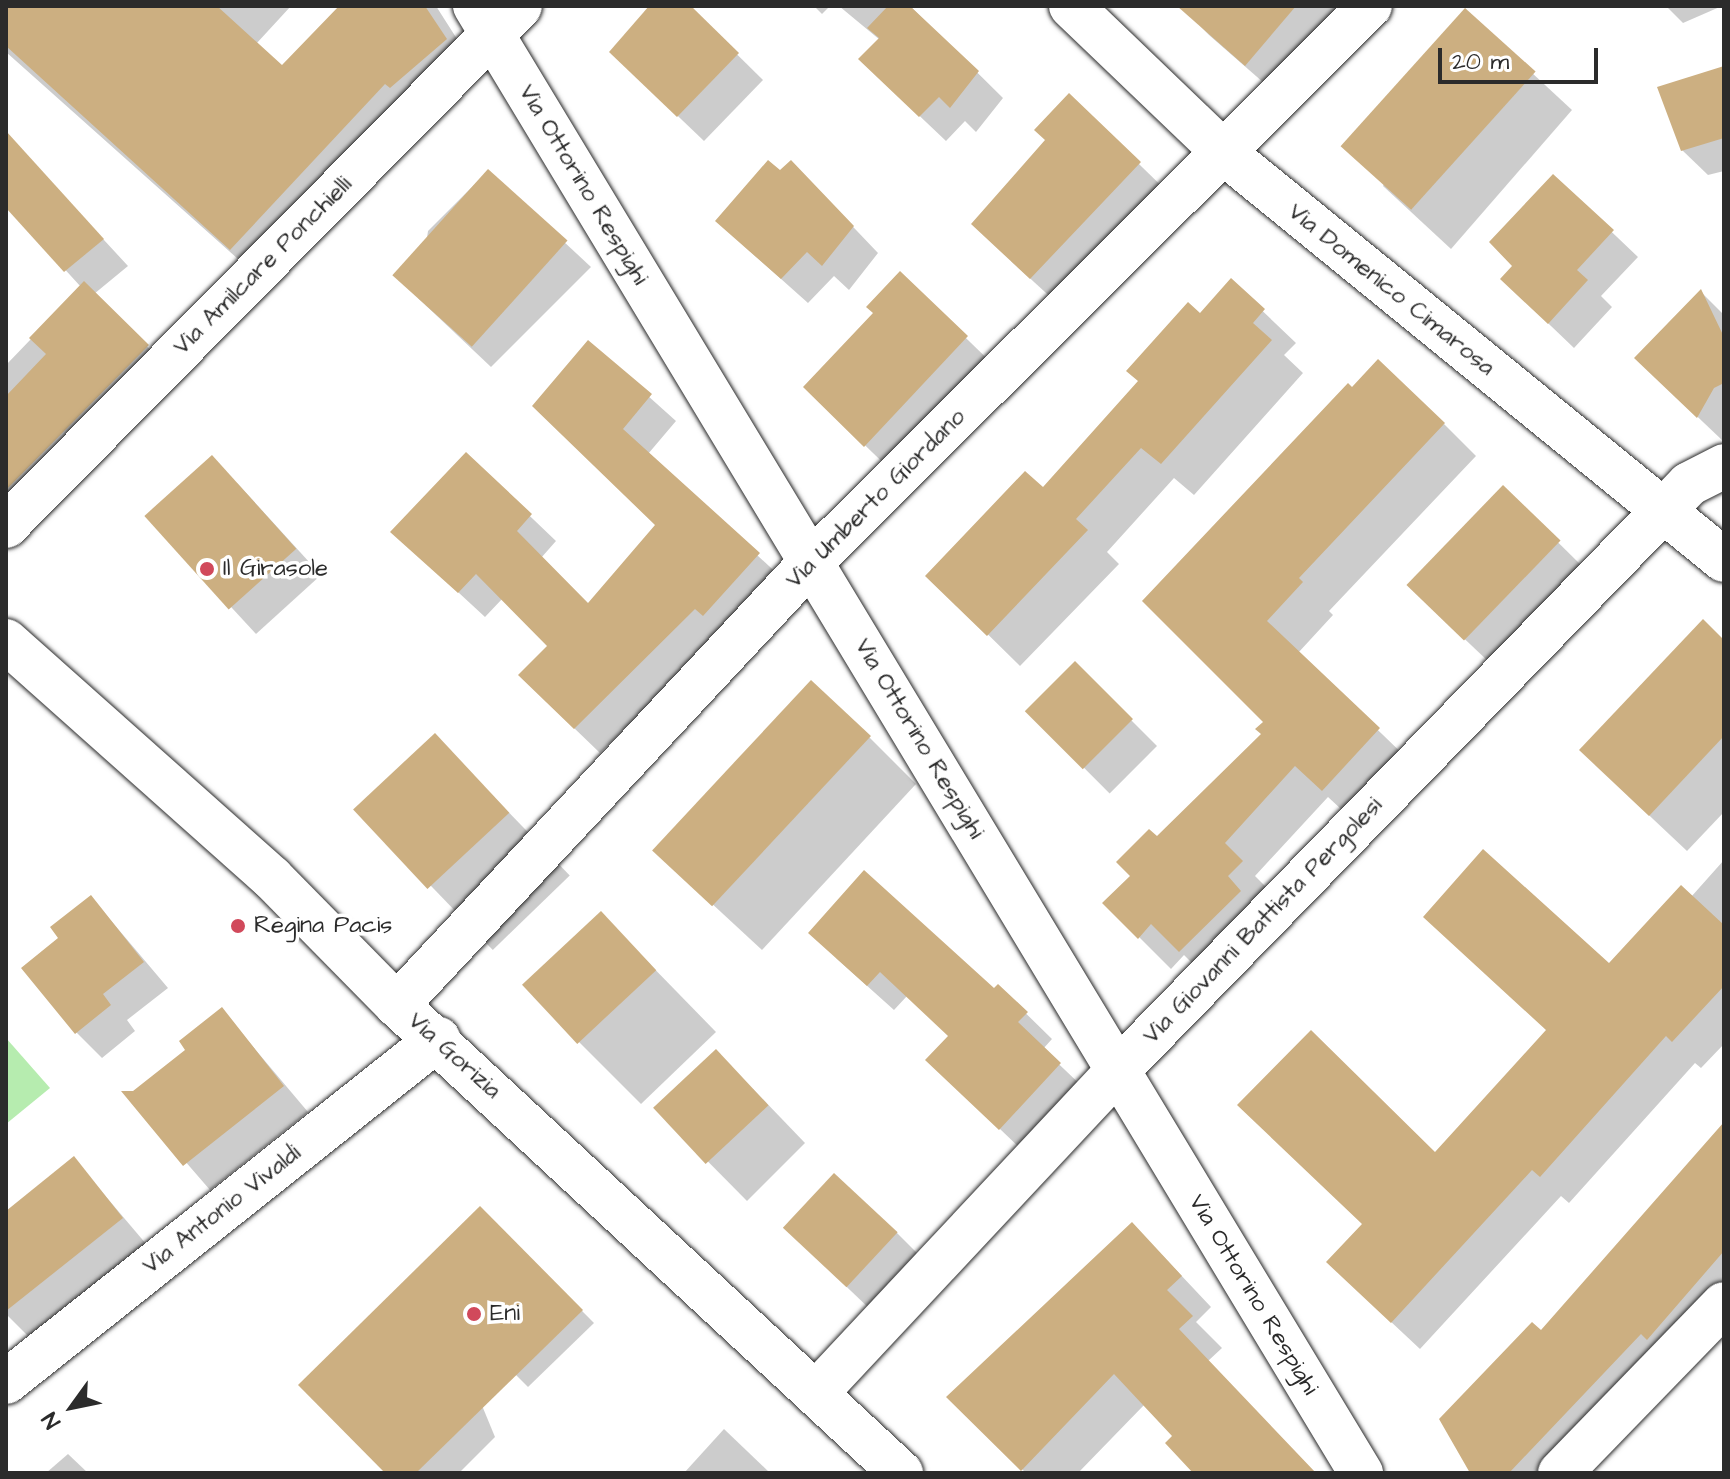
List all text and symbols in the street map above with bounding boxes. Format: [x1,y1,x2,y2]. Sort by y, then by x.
scale bar [1442,32,1602,82]
text: 20 m [1452,45,1509,79]
street label: Via Ottorino Respighi [512,80,654,290]
street label: Via Amilcare Ponchielli [168,171,358,361]
street label: Via Domenico Cimarosa [1282,198,1500,382]
street label: Via Umberto Giordano [780,403,972,595]
place label: Il Girasole [223,555,328,583]
marker: Il Girasole [198,560,216,578]
street label: Via Ottorino Respighi [848,634,990,844]
street label: Via Giovanni Battista Pergolesi [1137,792,1389,1050]
place label: Regina Pacis [254,912,392,940]
marker: Regina Pacis [229,917,247,935]
street label: Via Gorizia [402,1007,506,1105]
street label: Via Antonio Vivaldi [137,1139,307,1281]
street label: Via Ottorino Respighi [1182,1190,1324,1400]
place label: Eni [490,1300,520,1328]
marker: Eni [465,1305,483,1323]
north arrow [32,1367,112,1447]
text: N [35,1406,68,1435]

